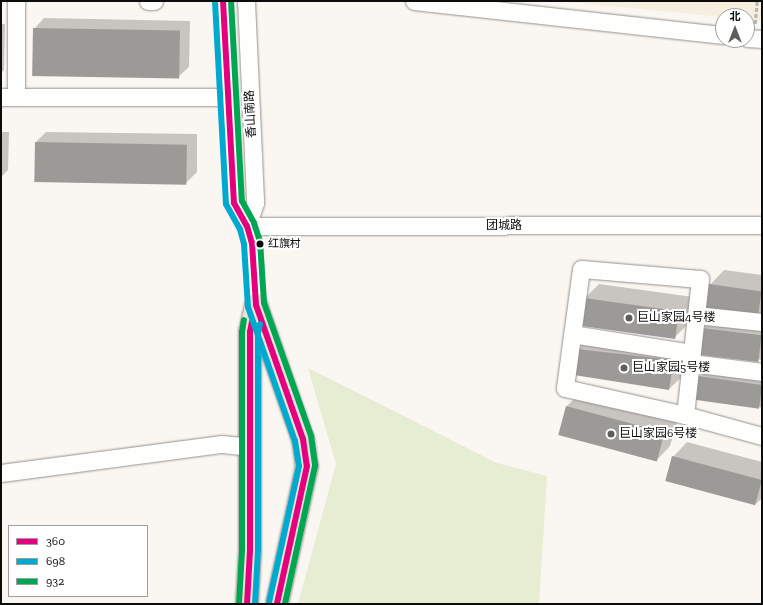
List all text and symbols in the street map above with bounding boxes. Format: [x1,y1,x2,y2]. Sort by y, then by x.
north arrow [715,8,755,48]
text: 北 [730,10,741,23]
street label: 香山南路 [243,90,259,138]
street label: 团城路 [486,219,522,233]
place label: 红旗村 [268,237,301,251]
marker: 红旗村 [255,239,265,249]
place label: 巨山家园4号楼 [637,311,715,325]
marker: 巨山家园4号楼 [624,313,634,323]
place label: 巨山家园5号楼 [632,361,710,375]
marker: 巨山家园5号楼 [619,363,629,373]
place label: 巨山家园6号楼 [619,427,697,441]
marker: 巨山家园6号楼 [606,429,616,439]
legend [8,525,148,597]
text: 360 [46,534,65,548]
text: 698 [46,554,65,568]
text: 932 [46,574,64,588]

